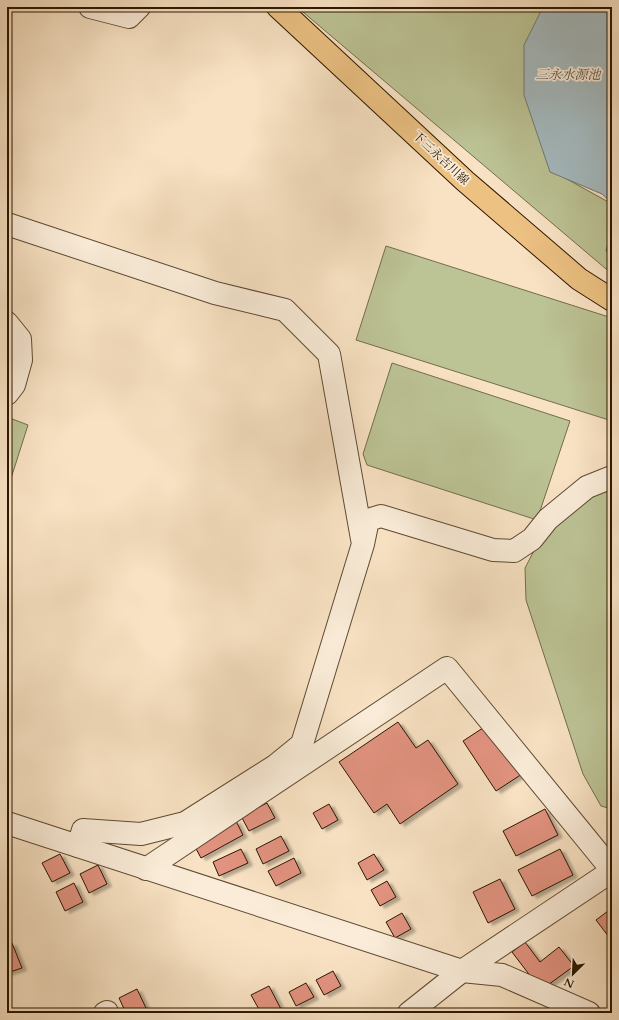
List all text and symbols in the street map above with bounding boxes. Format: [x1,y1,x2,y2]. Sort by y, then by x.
water label: 三永水源池 [535,66,602,84]
street label: 下三永吉川線 [409,128,473,188]
north arrow [553,954,593,994]
text: N [561,974,577,991]

